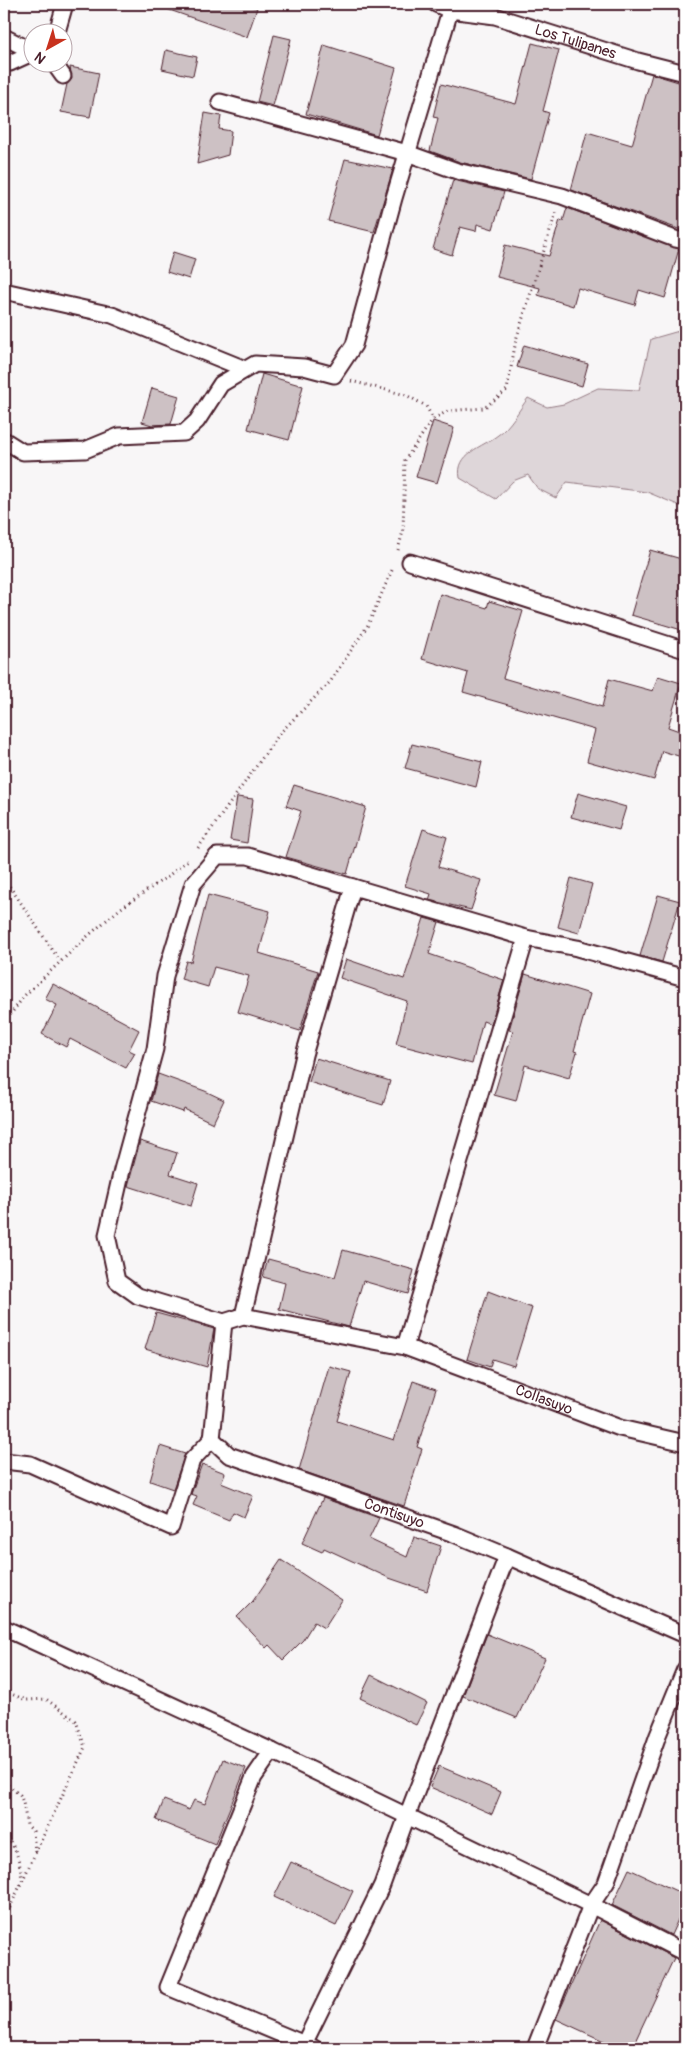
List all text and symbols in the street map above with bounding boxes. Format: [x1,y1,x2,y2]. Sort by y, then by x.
street label: Los Tulipanes [532,20,619,63]
north arrow [22,22,72,72]
text: N [31,48,49,67]
street label: Collasuyo [513,1380,575,1419]
street label: Contisuyo [361,1494,427,1532]

